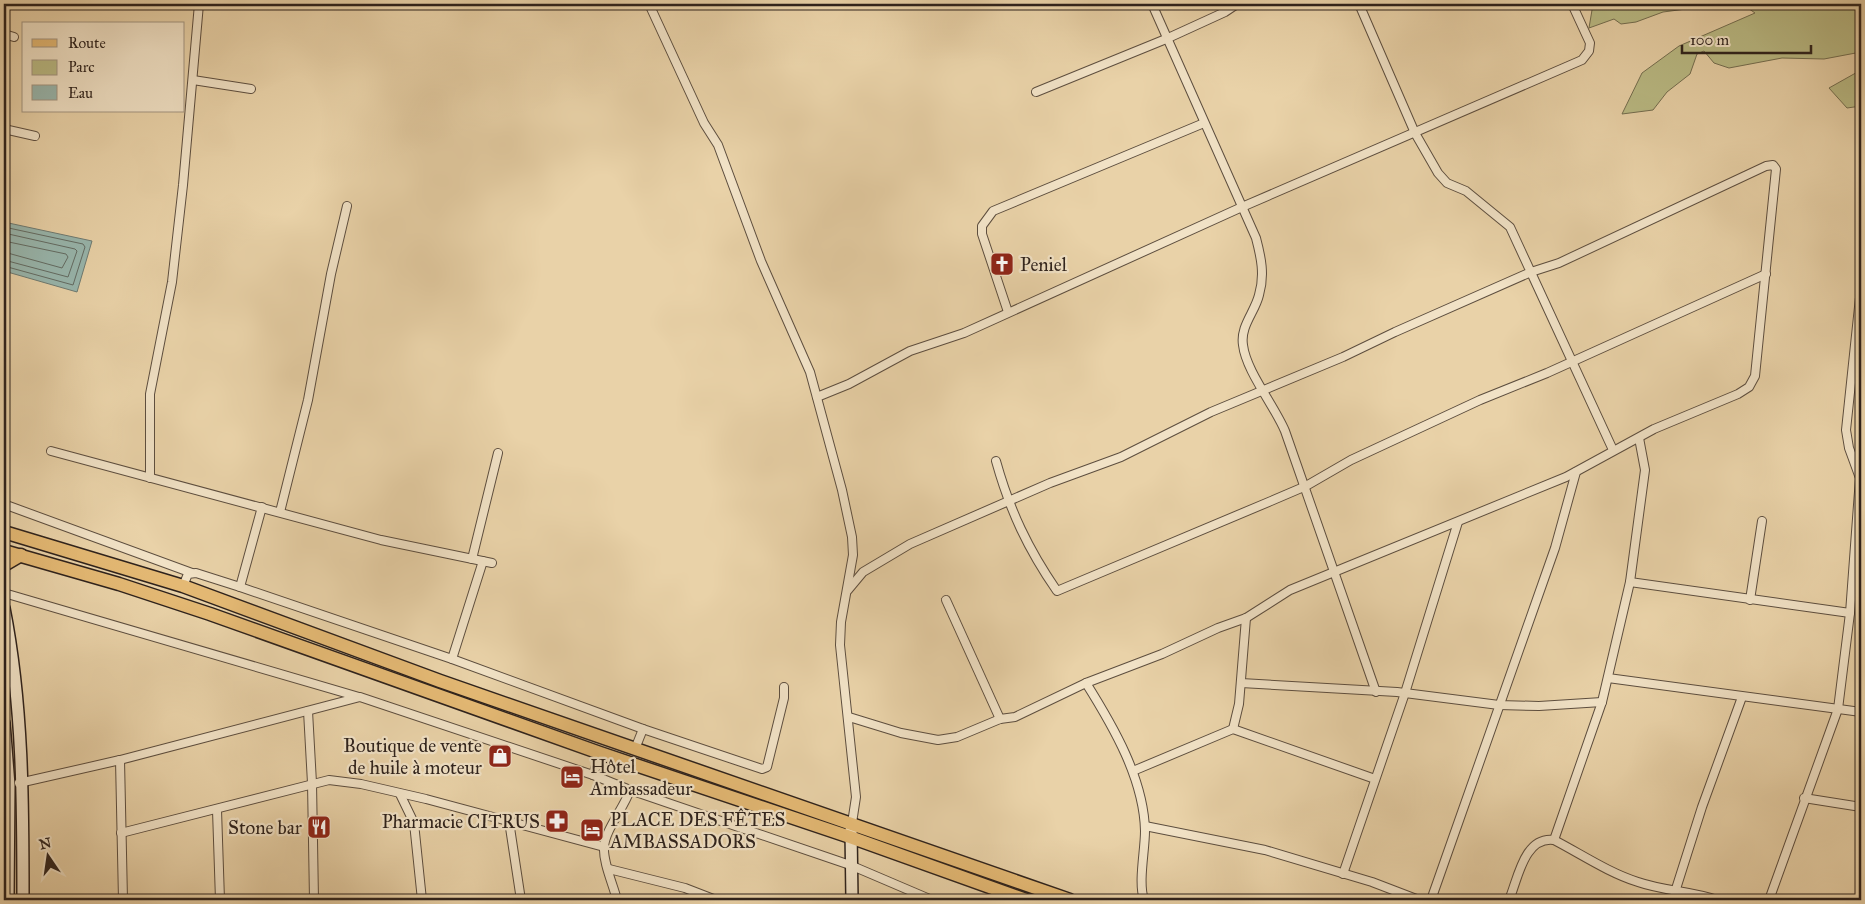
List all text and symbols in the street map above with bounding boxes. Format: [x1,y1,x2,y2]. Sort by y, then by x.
legend [22,22,185,112]
scale bar [1682,22,1811,54]
text: 100 m [1690,31,1730,49]
text: Route [68,34,106,52]
text: Parc [68,58,95,76]
text: Eau [68,84,93,102]
church icon: Peniel [989,251,1015,277]
place label: Peniel [1020,253,1068,276]
place label: Boutique de vente de huile à moteur [343,734,483,779]
shop icon: Boutique de vente de huile à moteur [487,743,513,769]
place label: Hôtel Ambassadeur [589,755,693,800]
hotel icon: Hôtel Ambassadeur [559,764,585,790]
pharmacy icon: Pharmacie CITRUS [544,808,570,834]
place label: PLACE DES FÊTES AMBASSADORS [609,808,786,853]
place label: Pharmacie CITRUS [382,810,540,833]
restaurant icon: Stone bar [306,814,332,840]
place label: Stone bar [228,816,303,839]
hotel icon: PLACE DES FÊTES AMBASSADORS [579,817,605,843]
north arrow [22,832,72,882]
text: N [37,834,53,853]

